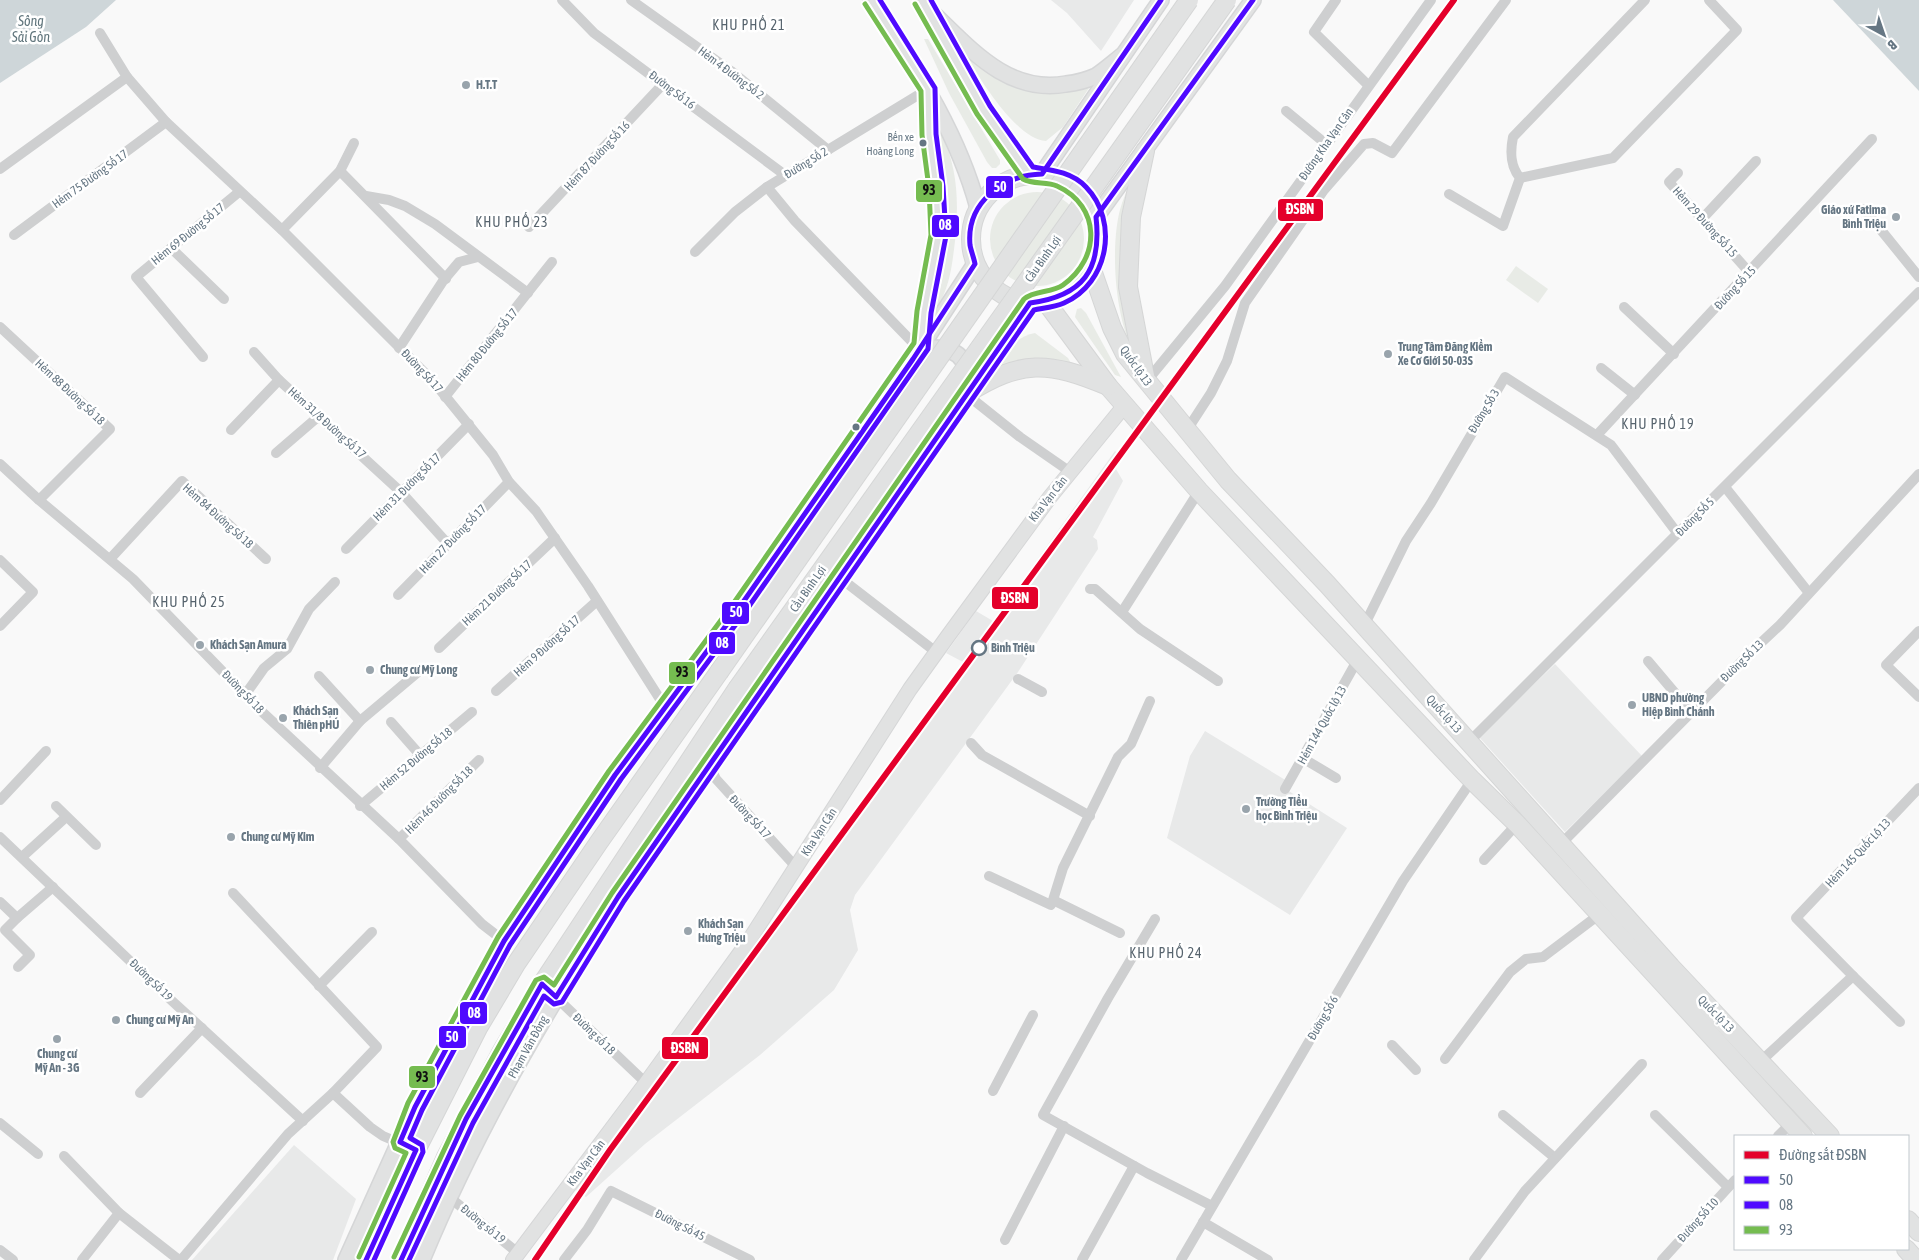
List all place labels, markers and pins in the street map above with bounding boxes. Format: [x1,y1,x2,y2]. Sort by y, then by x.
place label: H.T.T [476,78,498,92]
marker: H.T.T [460,79,472,91]
place label: Bến xe Hoàng Long [866,131,914,157]
marker: Bến xe Hoàng Long [918,138,928,148]
place label: Giáo xứ Fatima Bình Triệu [1821,203,1886,231]
marker: Giáo xứ Fatima Bình Triệu [1890,211,1902,223]
place label: Trung Tâm Đăng Kiểm Xe Cơ Giới 50-03S [1397,339,1493,368]
marker: Trung Tâm Đăng Kiểm Xe Cơ Giới 50-03S [1382,348,1394,360]
unlabelled marker [851,422,861,432]
place label: Khách Sạn Amura [210,638,287,652]
marker: Khách Sạn Amura [194,639,206,651]
marker: Bình Triệu [971,640,987,656]
place label: Bình Triệu [991,641,1035,655]
place label: Chung cư Mỹ Long [380,663,458,677]
marker: Chung cư Mỹ Long [364,664,376,676]
place label: UBND phường Hiệp Bình Chánh [1642,691,1715,719]
marker: UBND phường Hiệp Bình Chánh [1626,699,1638,711]
place label: Khách Sạn Thiên pHÚ [293,704,339,732]
marker: Khách Sạn Thiên pHÚ [277,712,289,724]
place label: Trường Tiểu học Bình Triệu [1256,794,1318,823]
marker: Trường Tiểu học Bình Triệu [1240,803,1252,815]
place label: Chung cư Mỹ Kim [241,830,315,844]
marker: Chung cư Mỹ Kim [225,831,237,843]
place label: Khách Sạn Hưng Triệu [698,917,746,945]
marker: Khách Sạn Hưng Triệu [682,925,694,937]
place label: Chung cư Mỹ An [126,1013,194,1027]
marker: Chung cư Mỹ An [110,1014,122,1026]
marker: Chung cư Mỹ An - 3G [51,1033,63,1045]
place label: Chung cư Mỹ An - 3G [35,1047,80,1075]

